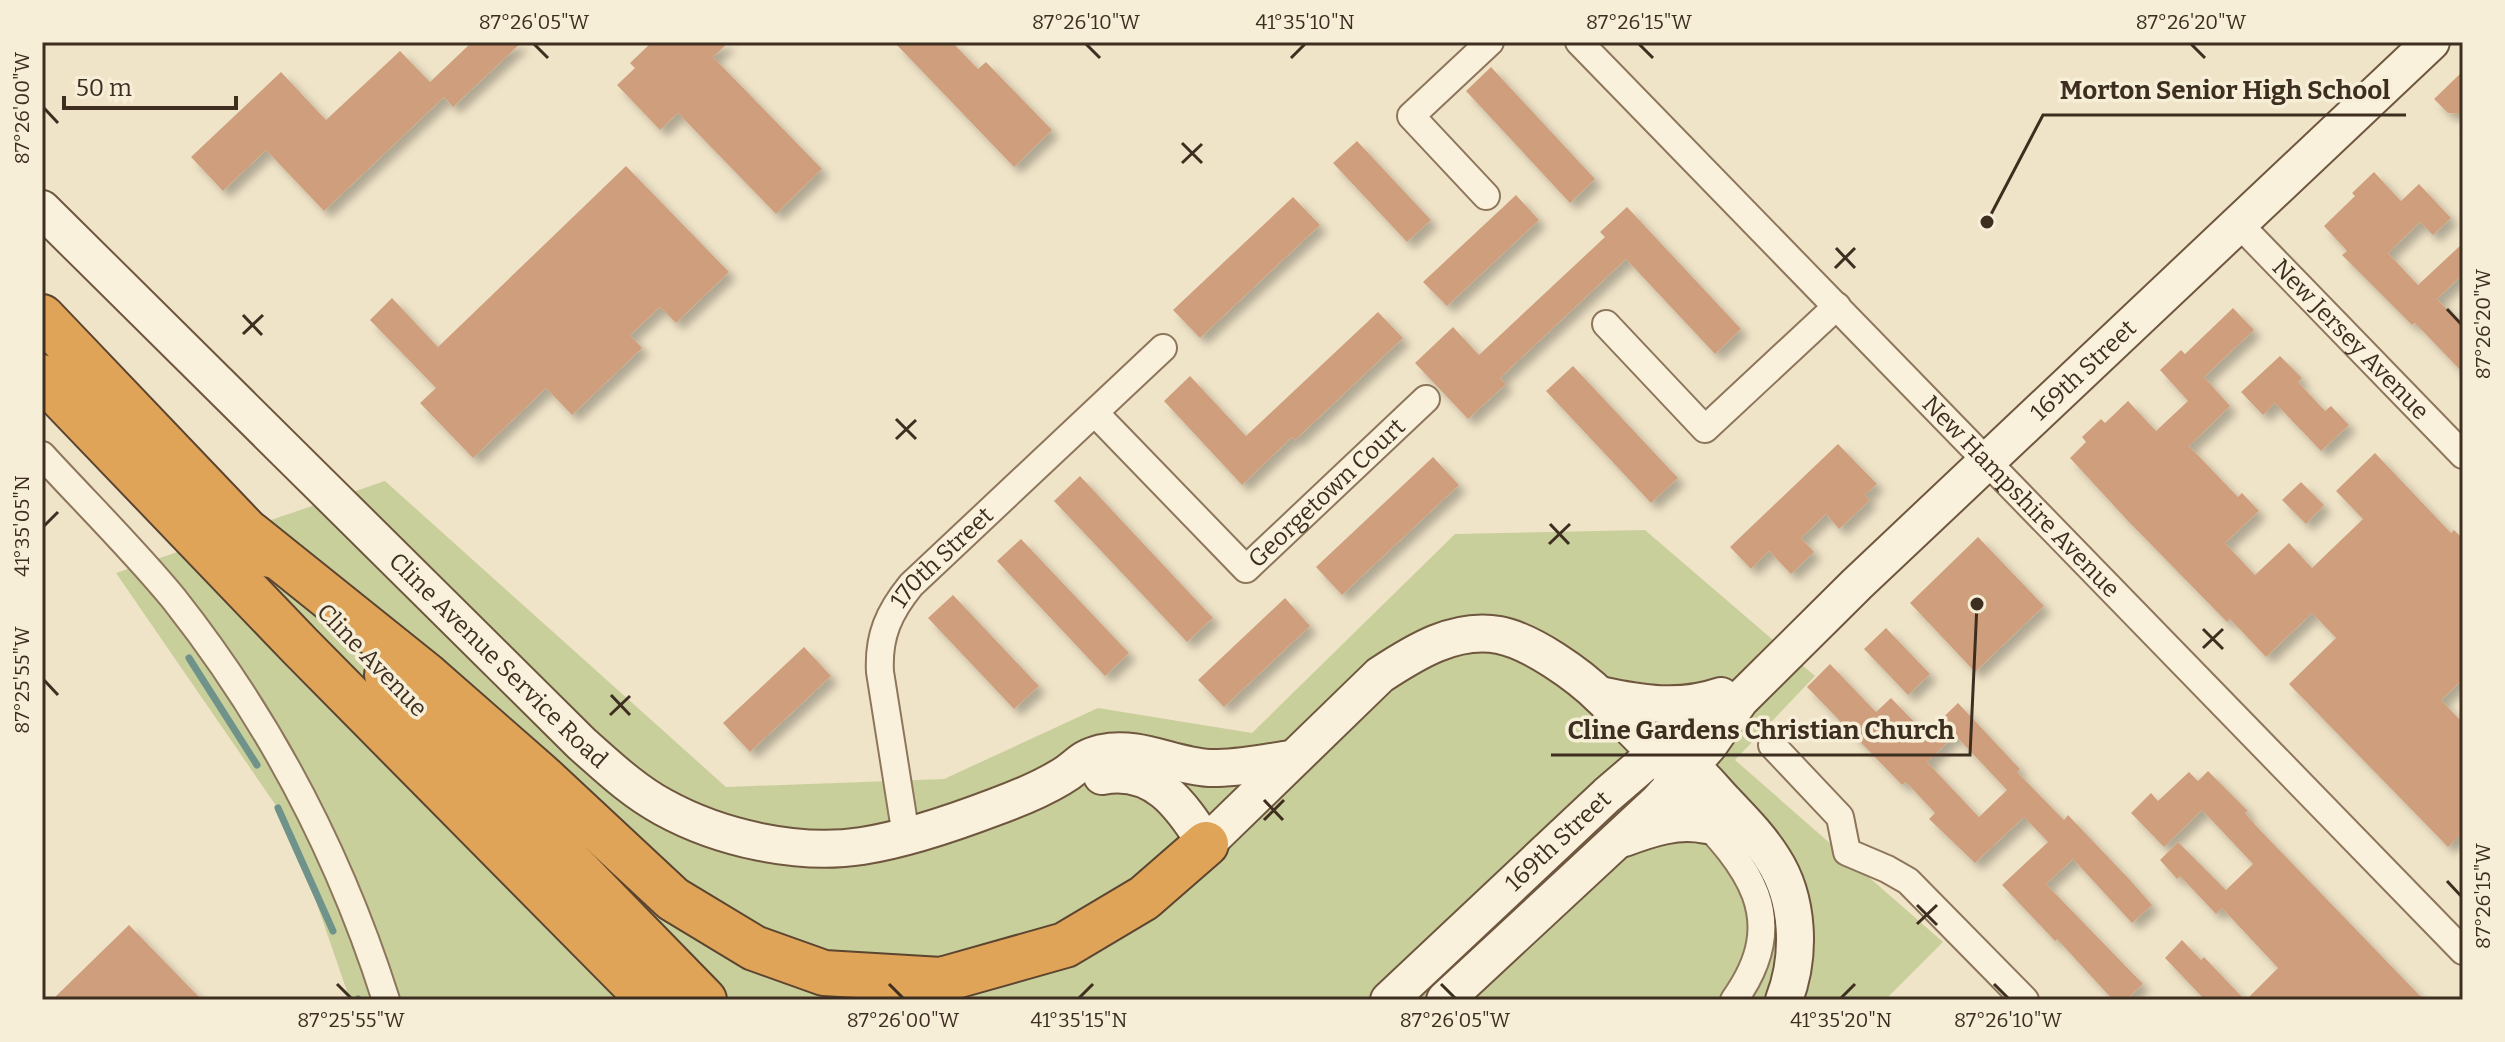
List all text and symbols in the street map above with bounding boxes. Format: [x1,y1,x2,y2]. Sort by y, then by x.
text: 87°26'05"W [479,10,590,34]
text: 87°26'10"W [1032,10,1140,34]
text: 41°35'10"N [1256,10,1355,34]
text: 87°26'15"W [1586,10,1692,34]
text: 87°26'20"W [2136,10,2247,34]
text: 87°26'00"W [10,51,34,164]
scale bar [64,60,236,110]
callout: Morton Senior High School [2043,65,2406,115]
text: 50 m [76,74,132,102]
text: Morton Senior High School [2060,75,2390,106]
street label: New Jersey Avenue [2267,253,2435,425]
text: 87°26'20"W [2471,268,2495,379]
street label: 169th Street [2025,314,2142,426]
street label: New Hampshire Avenue [1917,390,2125,603]
street label: Georgetown Court [1243,412,1411,573]
text: 41°35'05"N [10,475,34,577]
street label: 170th Street [884,501,999,613]
street label: Cline Avenue Service Road [383,547,613,774]
street label: Cline Avenue [311,598,433,722]
text: 87°25'55"W [10,626,34,734]
callout: Cline Gardens Christian Church [1551,705,1970,755]
text: Cline Gardens Christian Church [1567,715,1955,746]
street label: 169th Street [1500,785,1617,897]
text: 87°26'15"W [2471,843,2495,949]
text: 87°25'55"W [297,1008,405,1032]
text: 87°26'00"W [847,1008,960,1032]
text: 41°35'15"N [1031,1008,1128,1032]
text: 87°26'05"W [1400,1008,1511,1032]
text: 41°35'20"N [1790,1008,1892,1032]
text: 87°26'10"W [1954,1008,2062,1032]

